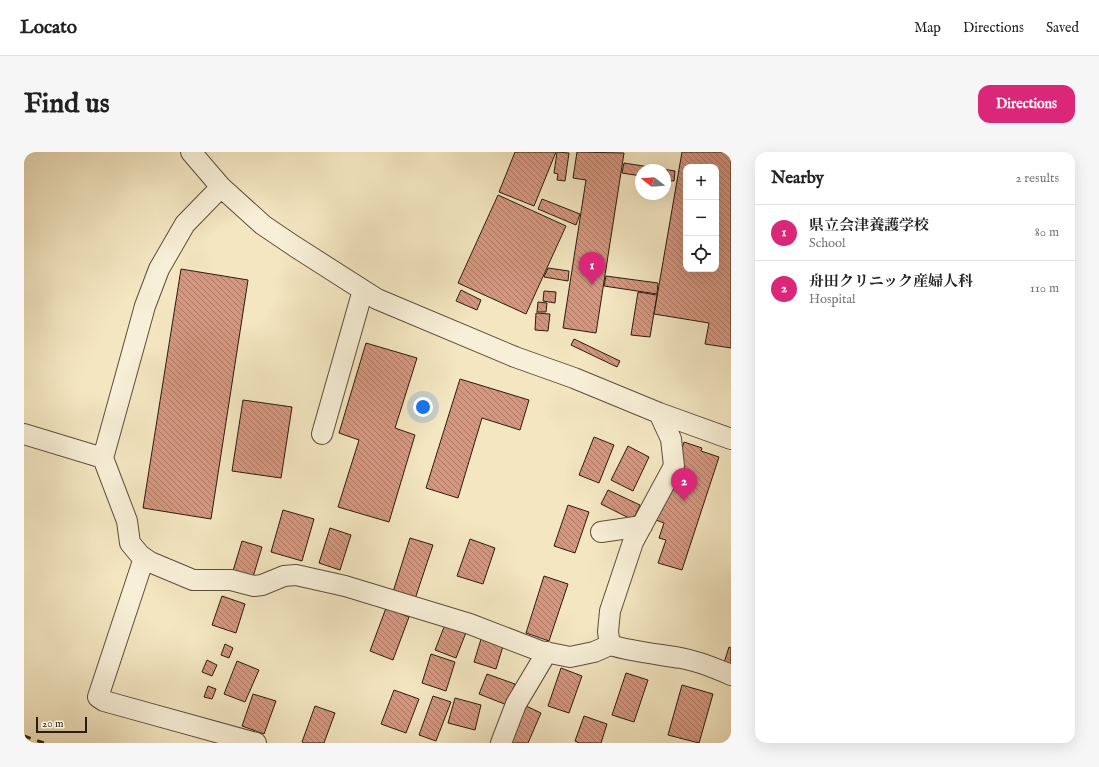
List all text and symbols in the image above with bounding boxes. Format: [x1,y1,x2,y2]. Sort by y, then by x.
text: Locato [20,16,77,40]
text: Map [914,19,941,37]
text: Directions [963,19,1024,37]
text: Saved [1046,19,1079,37]
button: Directions [978,85,1075,123]
text: Find us [24,87,110,122]
north arrow [635,164,671,200]
map controls [683,164,719,272]
button: + [683,164,719,200]
text: Nearby [771,168,824,189]
text: 2 results [1015,170,1059,187]
button: − [683,200,719,236]
text: 県立会津養護学校 [809,216,929,235]
text: 1 [782,224,786,241]
text: 80 m [1035,224,1059,241]
text: School [809,235,846,252]
button: locate [683,236,719,272]
pin: 1 [579,252,605,285]
text: 舟田クリニック産婦人科 [809,272,973,291]
text: 2 [781,280,787,297]
text: 110 m [1030,280,1059,297]
text: Hospital [809,291,856,308]
your location [413,397,433,417]
pin: 2 [671,468,697,501]
scale bar [36,715,87,734]
text: 20 m [42,717,63,731]

